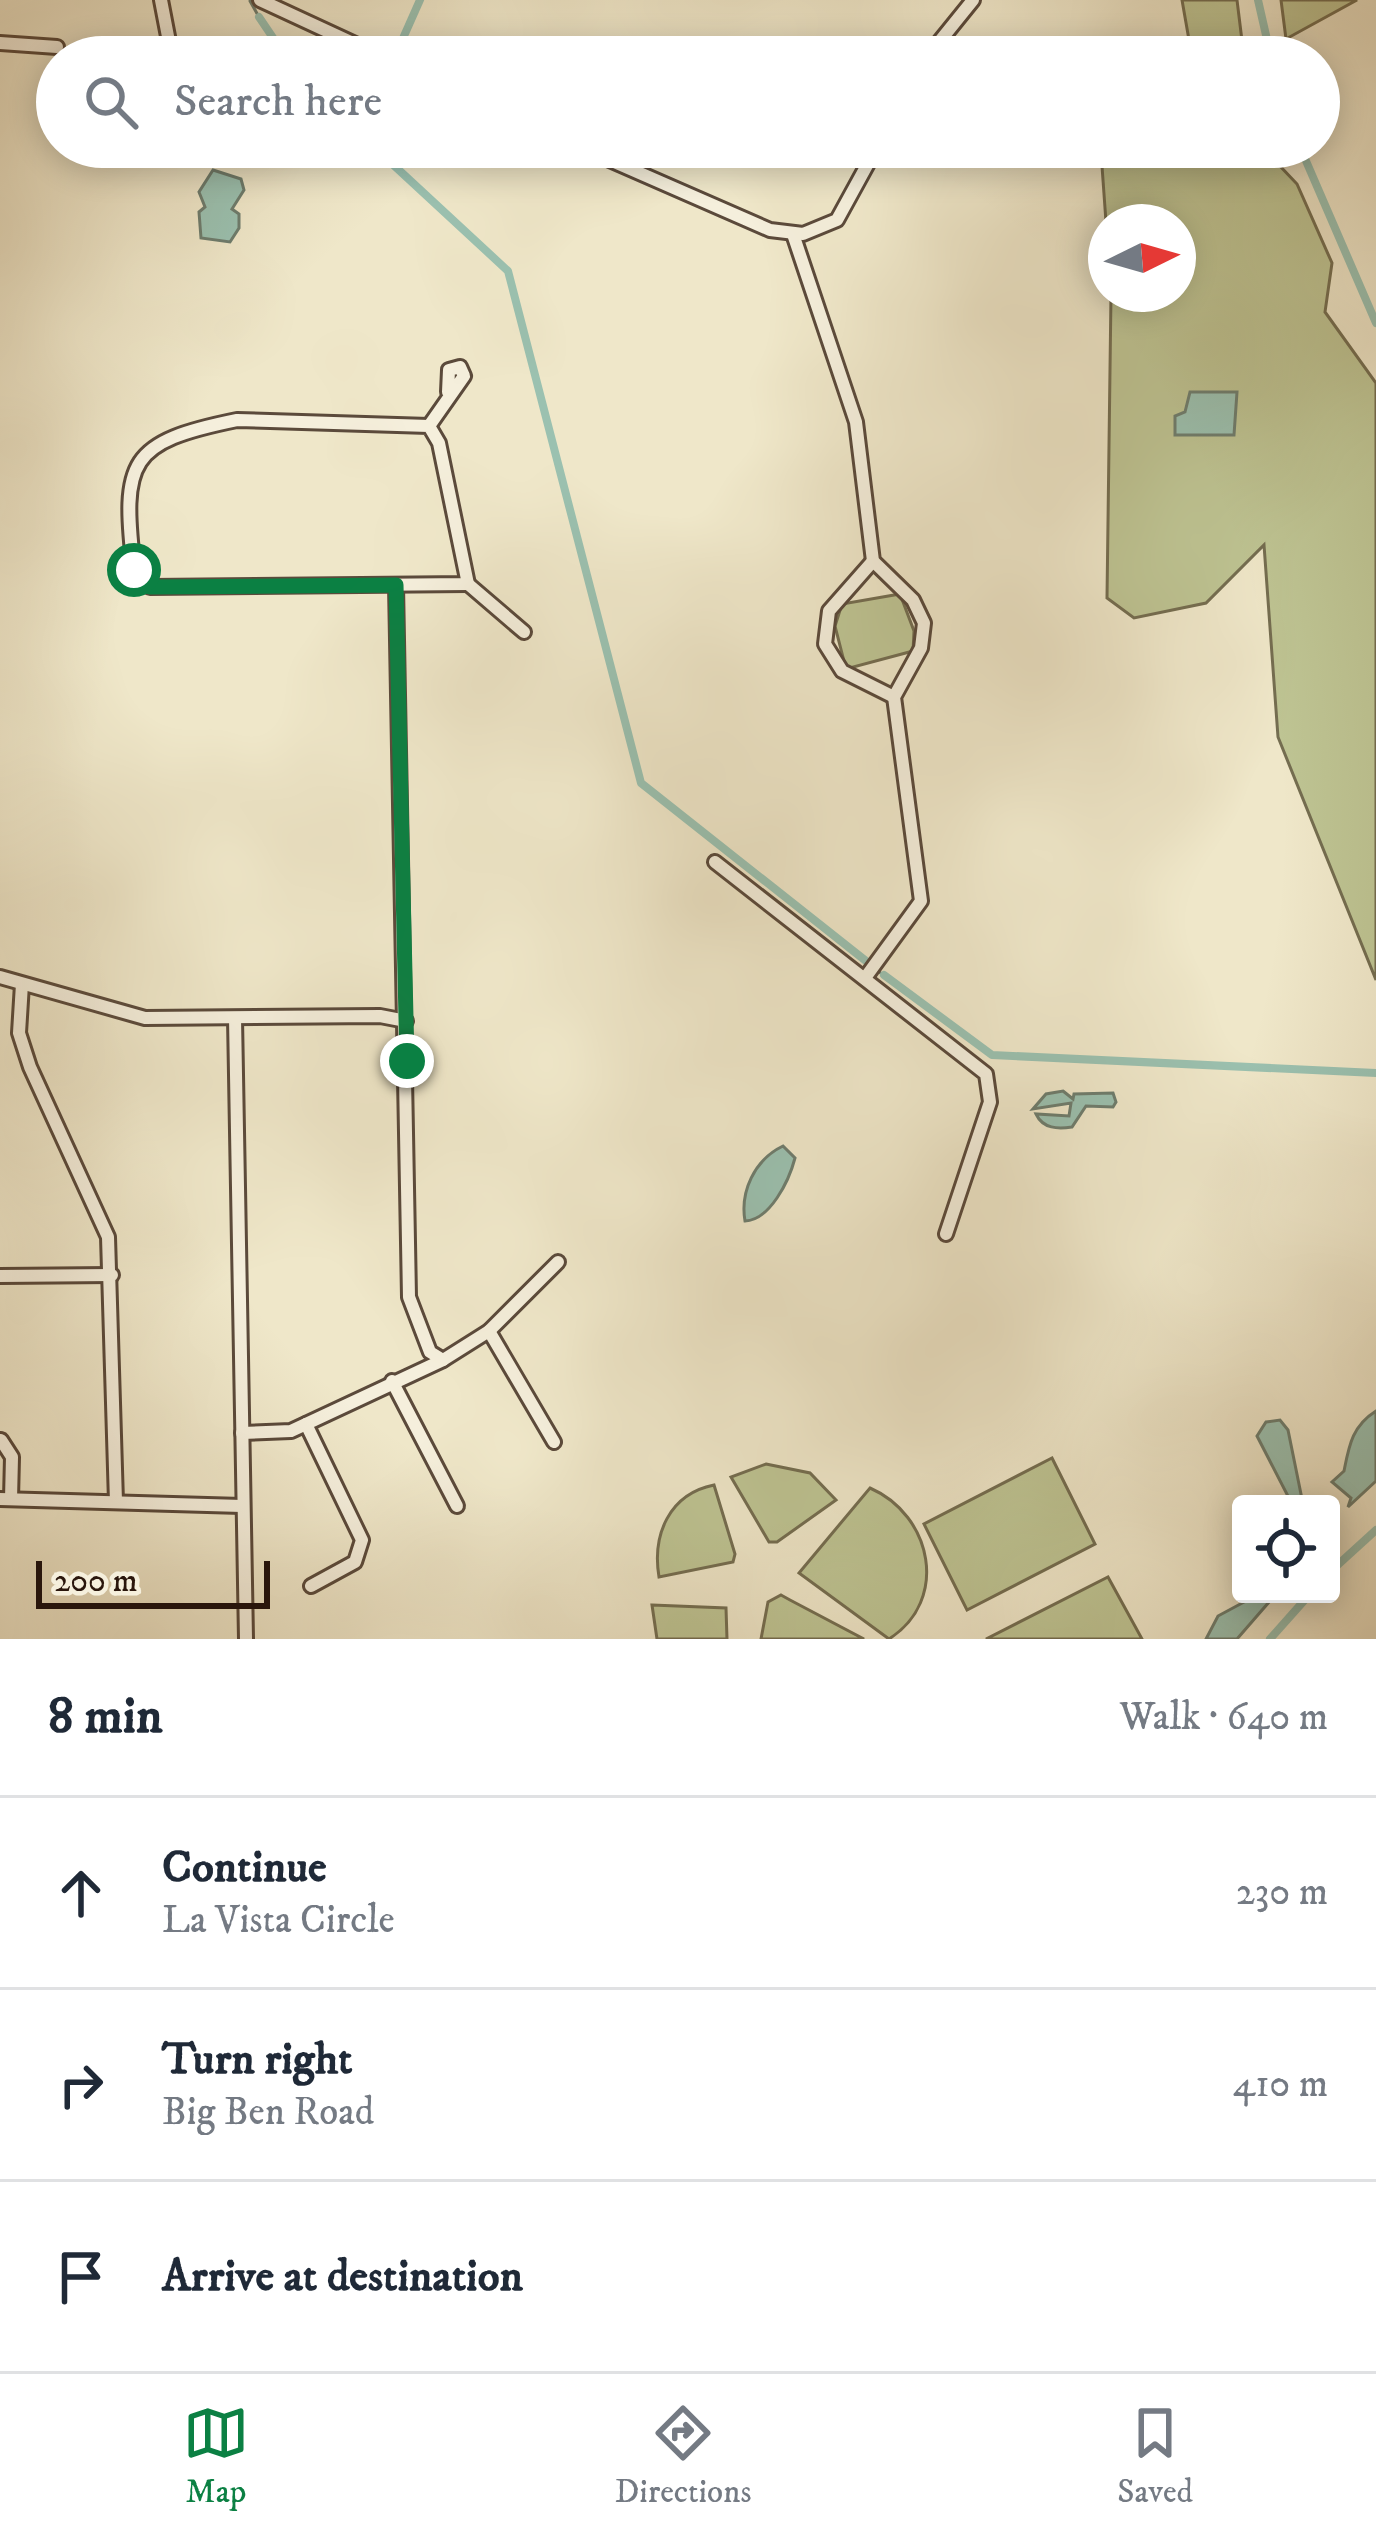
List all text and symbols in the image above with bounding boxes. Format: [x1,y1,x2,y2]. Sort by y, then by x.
search box [36,36,1340,168]
icon: search [78,69,144,135]
text: Search here [174,74,382,130]
north arrow [1088,204,1196,312]
route start [107,543,161,597]
route end [380,1034,434,1088]
map controls [1232,1495,1340,1603]
button: locate [1232,1495,1340,1603]
scale bar [36,1555,270,1608]
text: 200 m [54,1561,138,1602]
text: 8 min [48,1685,163,1749]
text: Walk · 640 m [1119,1693,1328,1742]
text: Continue [162,1840,327,1896]
icon: ahead [48,1860,114,1926]
text: 230 m [1236,1868,1328,1917]
text: La Vista Circle [162,1896,395,1945]
text: Turn right [162,2032,352,2088]
icon: right [48,2052,114,2118]
text: 410 m [1233,2060,1328,2109]
text: Big Ben Road [162,2088,374,2137]
icon: arrive [48,2244,114,2310]
text: Arrive at destination [162,2249,523,2305]
tab: Map [183,2400,249,2513]
tab: Directions [615,2400,751,2513]
tab: Saved [1117,2400,1193,2513]

